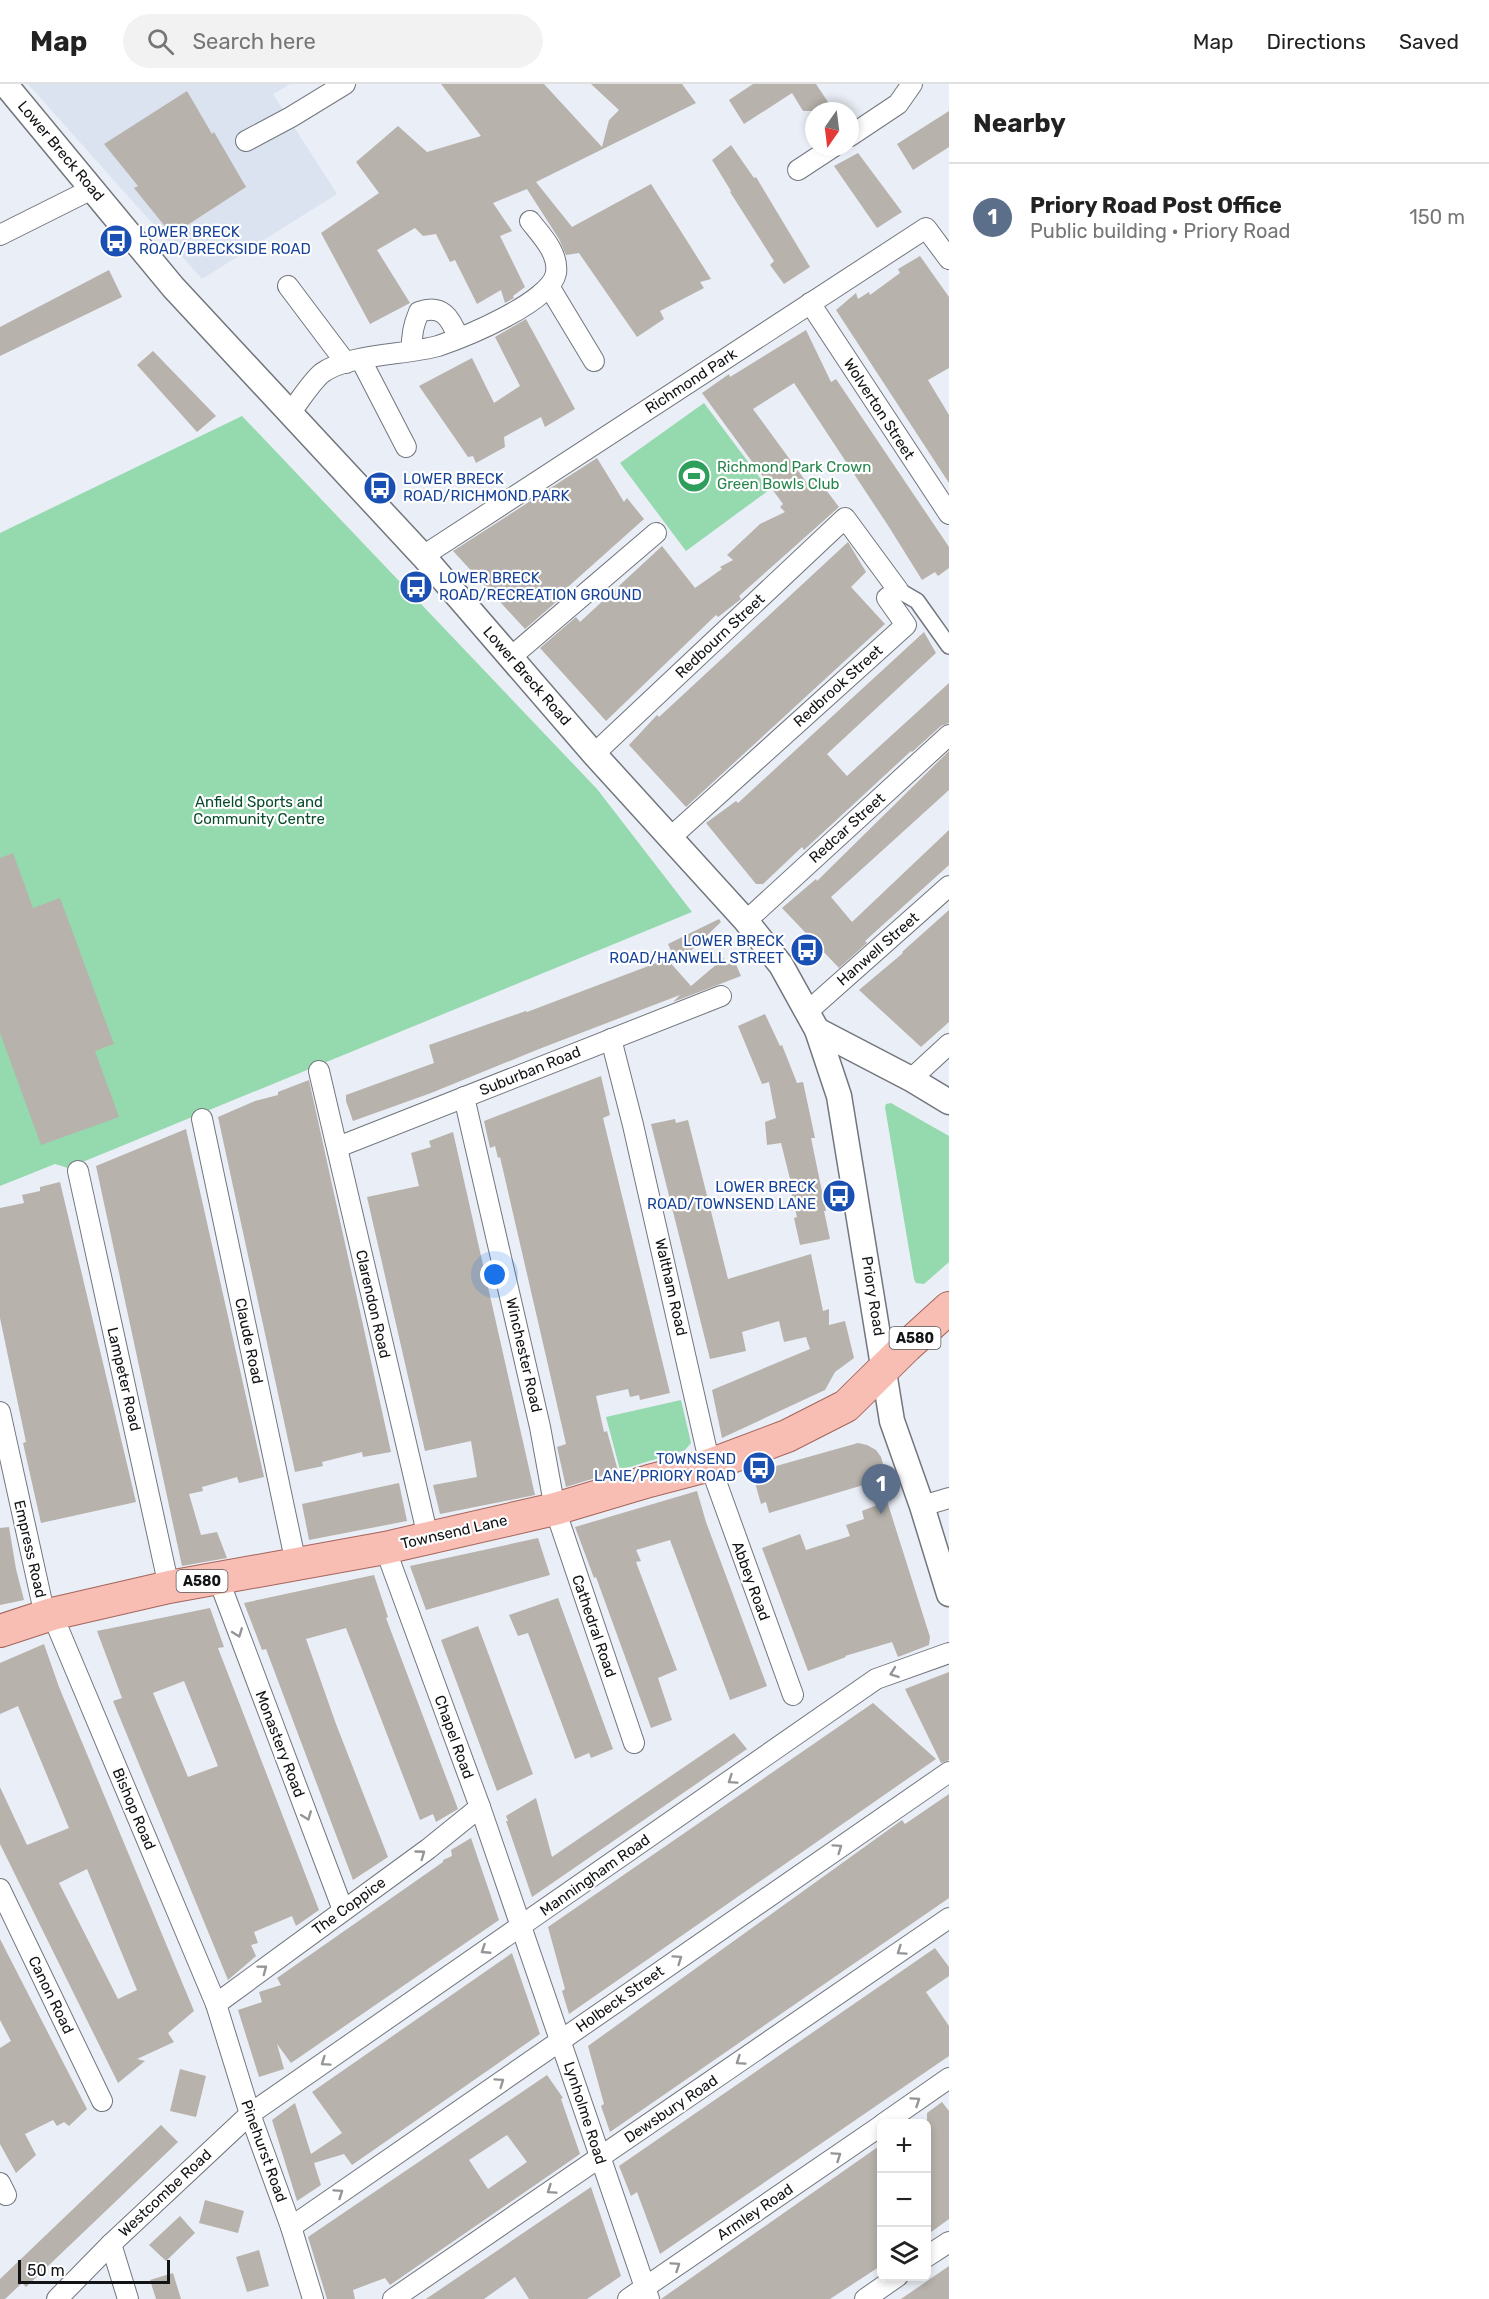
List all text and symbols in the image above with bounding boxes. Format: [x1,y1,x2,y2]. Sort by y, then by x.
search box [123,14,543,68]
text: Map [30,25,87,58]
icon: search [144,25,177,58]
text: Search here [192,28,316,55]
text: Map [1193,29,1234,54]
text: Directions [1267,29,1366,54]
text: Saved [1399,29,1459,54]
street label: Lower Breck Road [14,97,108,205]
north arrow [805,102,859,156]
text: Nearby [973,108,1066,139]
text: Priory Road Post Office [1030,192,1282,219]
text: 1 [988,205,997,229]
text: 150 m [1409,205,1465,229]
text: Public building · Priory Road [1030,219,1290,243]
bus stop icon: LOWER BRECK ROAD/BRECKSIDE ROAD [98,223,134,259]
place label: LOWER BRECK ROAD/BRECKSIDE ROAD [139,223,311,258]
street label: Richmond Park [642,345,740,417]
street label: Wolverton Street [840,355,918,463]
sports icon: Richmond Park Crown Green Bowls Club [676,458,712,494]
place label: Richmond Park Crown Green Bowls Club [717,458,871,493]
bus stop icon: LOWER BRECK ROAD/RICHMOND PARK [362,470,398,506]
place label: LOWER BRECK ROAD/RICHMOND PARK [403,470,570,505]
bus stop icon: LOWER BRECK ROAD/RECREATION GROUND [398,569,434,605]
place label: LOWER BRECK ROAD/RECREATION GROUND [439,569,642,604]
street label: Redbourn Street [672,590,768,682]
street label: Lower Breck Road [479,623,575,729]
street label: Redbrook Street [790,641,886,731]
street label: Redcar Street [805,789,889,867]
park label: Anfield Sports and Community Centre [193,793,325,828]
street label: Hanwell Street [833,908,923,989]
place label: LOWER BRECK ROAD/HANWELL STREET [609,932,784,967]
bus stop icon: LOWER BRECK ROAD/HANWELL STREET [789,932,825,968]
street label: Suburban Road [477,1043,583,1099]
place label: LOWER BRECK ROAD/TOWNSEND LANE [647,1178,816,1213]
bus stop icon: LOWER BRECK ROAD/TOWNSEND LANE [821,1178,857,1214]
street label: Waltham Road [651,1237,691,1337]
street label: Clarendon Road [352,1248,394,1360]
street label: Priory Road [858,1255,888,1337]
your location [480,1260,509,1289]
street label: Claude Road [231,1296,267,1386]
street label: Winchester Road [502,1296,546,1414]
street label: Lampeter Road [103,1325,145,1433]
road number: A580 [890,1327,940,1349]
place label: TOWNSEND LANE/PRIORY ROAD [594,1450,736,1485]
bus stop icon: TOWNSEND LANE/PRIORY ROAD [741,1450,777,1486]
pin: 1 [862,1464,900,1514]
street label: Empress Road [10,1498,50,1600]
street label: Townsend Lane [399,1511,509,1553]
street label: Abbey Road [728,1539,774,1623]
road number: A580 [176,1570,228,1592]
street label: Cathedral Road [568,1572,620,1680]
one-way arrow [231,1627,244,1638]
one-way arrow [889,1665,900,1678]
street label: Monastery Road [251,1688,309,1800]
street label: Chapel Road [431,1693,477,1781]
street label: Bishop Road [109,1765,159,1853]
one-way arrow [727,1773,738,1784]
one-way arrow [300,1809,312,1820]
street label: Manningham Road [537,1830,653,1920]
one-way arrow [832,1844,843,1855]
one-way arrow [414,1850,425,1861]
street label: The Coppice [309,1873,389,1939]
one-way arrow [481,1943,491,1955]
one-way arrow [896,1944,907,1955]
street label: Canon Road [24,1953,78,2037]
one-way arrow [671,1955,682,1966]
street label: Holbeck Street [573,1962,668,2036]
one-way arrow [257,1965,268,1976]
one-way arrow [735,2054,746,2065]
one-way arrow [321,2055,332,2066]
street label: Lynholme Road [560,2059,610,2167]
street label: Dewsbury Road [621,2071,721,2147]
one-way arrow [493,2078,504,2089]
street label: Pinehurst Road [237,2097,291,2205]
one-way arrow [910,2097,921,2108]
map controls [877,2119,931,2281]
button: + [877,2119,931,2173]
street label: Westcombe Road [115,2145,215,2241]
one-way arrow [830,2152,841,2163]
button: − [877,2173,931,2227]
street label: Armley Road [714,2180,796,2244]
one-way arrow [547,2183,558,2194]
one-way arrow [332,2189,343,2200]
button: layers [877,2227,931,2281]
scale bar [18,2257,170,2284]
text: 50 m [27,2261,65,2280]
one-way arrow [669,2262,680,2273]

